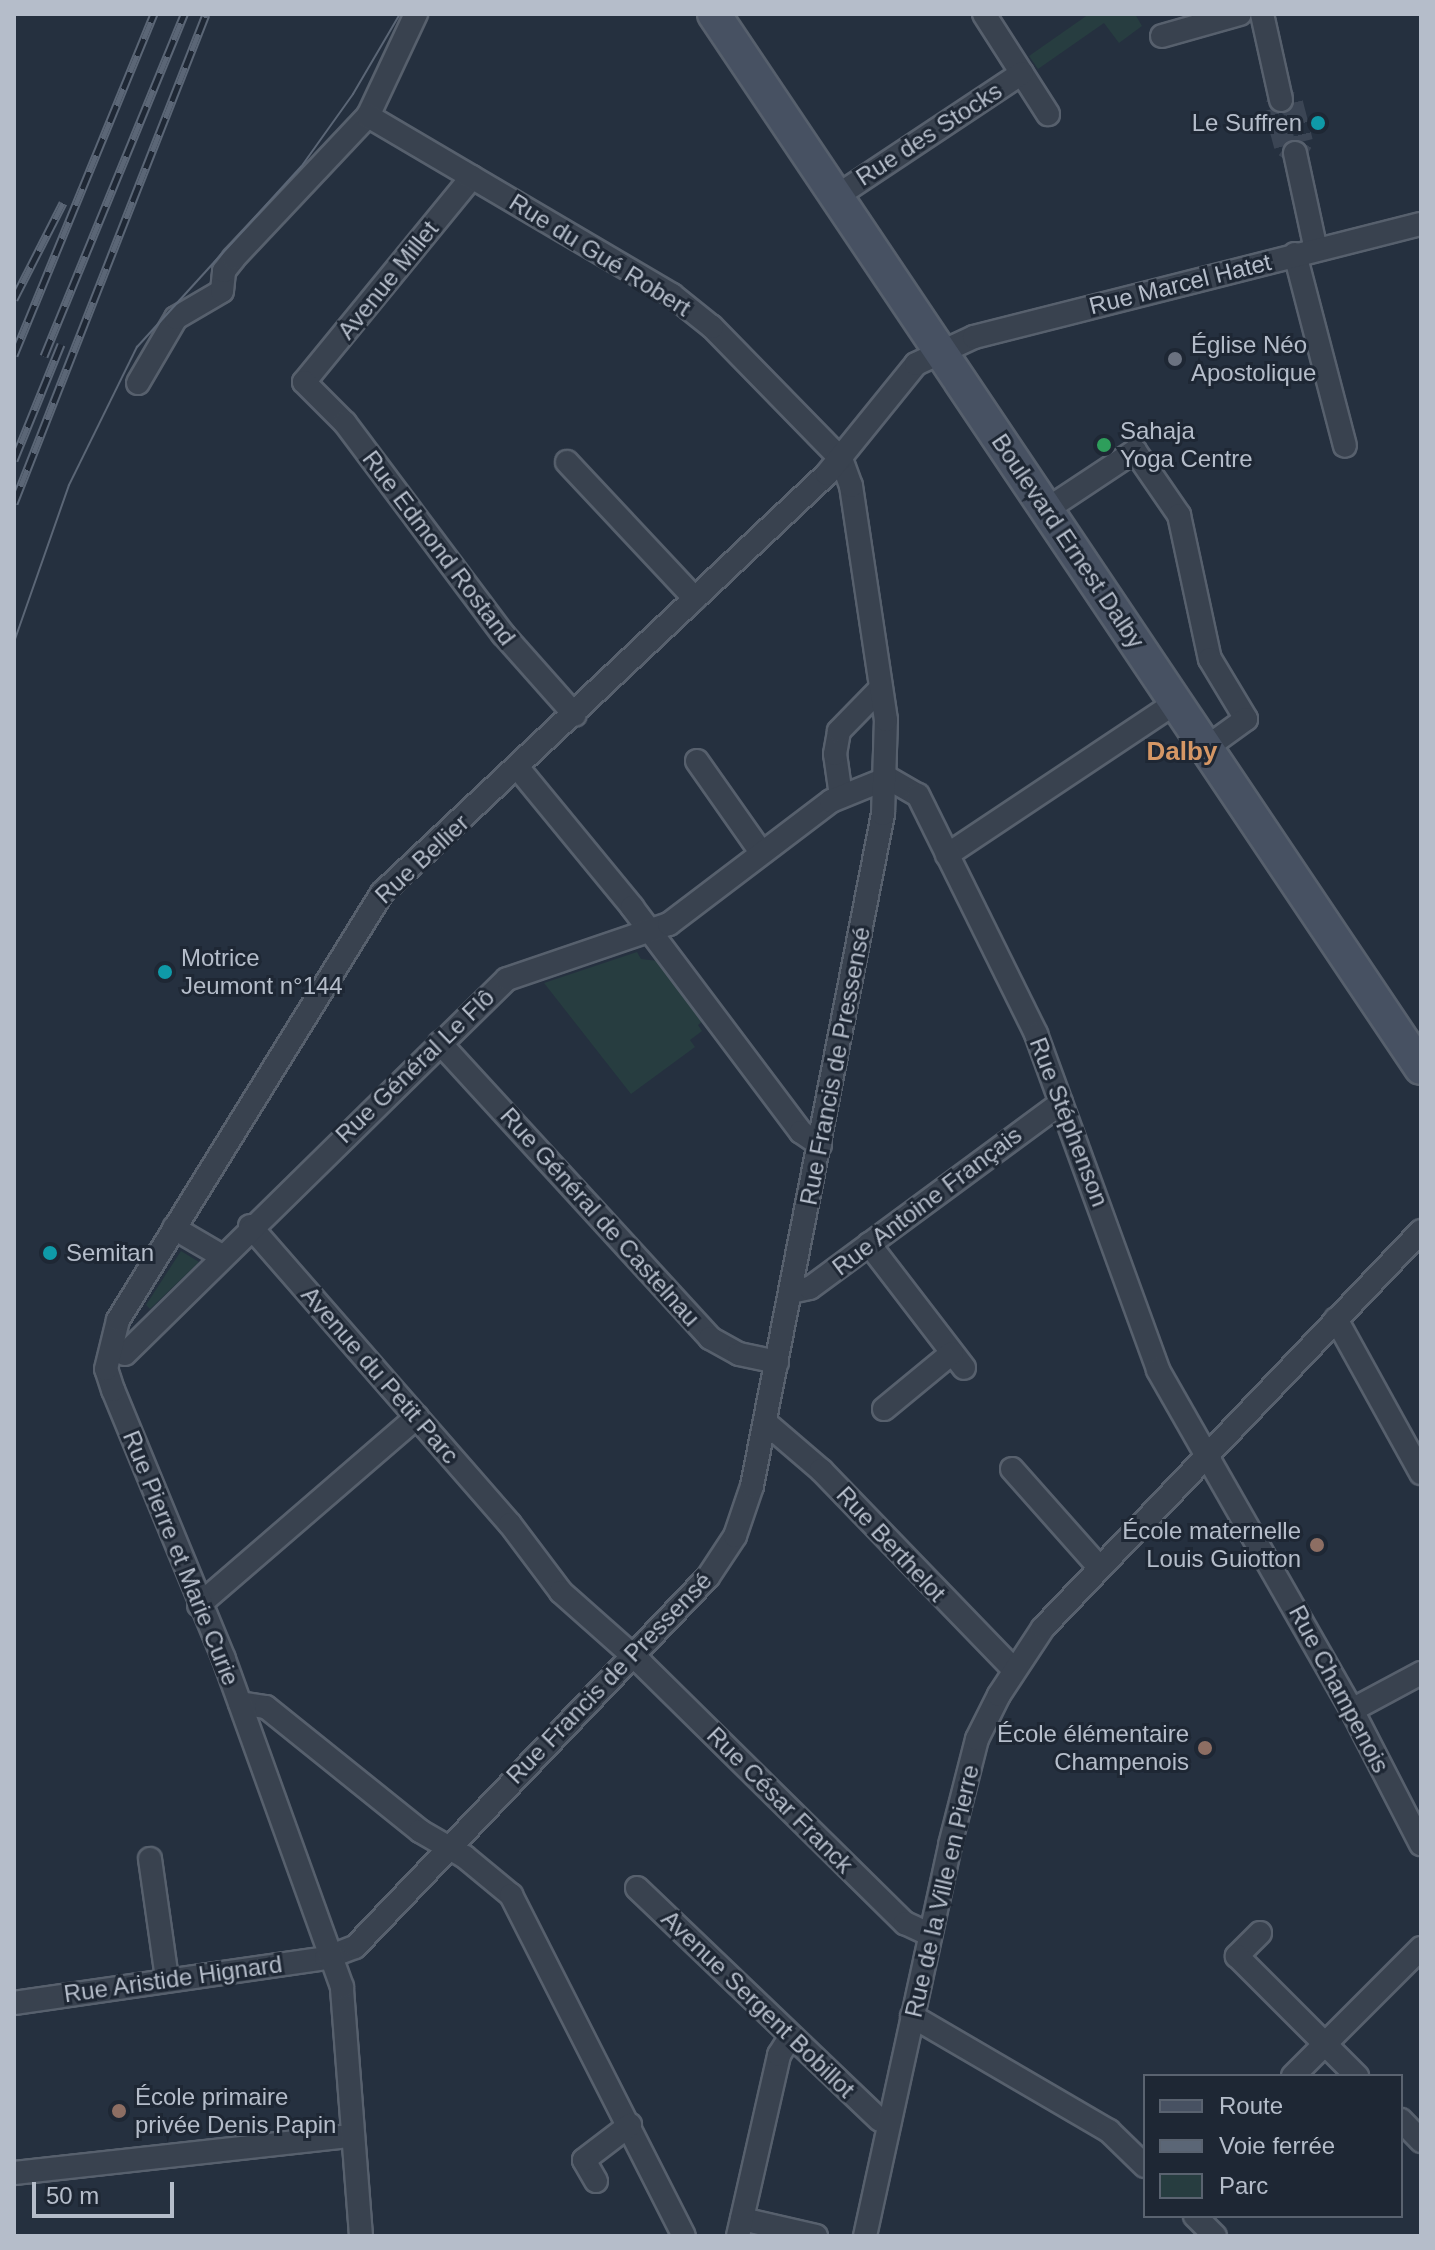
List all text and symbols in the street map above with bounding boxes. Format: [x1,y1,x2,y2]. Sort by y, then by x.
street label: Rue des Stocks [851,76,1007,192]
place label: Le Suffren [1192,109,1302,137]
marker: Le Suffren [1309,114,1327,132]
street label: Rue du Gué Robert [504,188,696,322]
street label: Avenue Millet [332,215,444,345]
street label: Rue Marcel Hatet [1086,247,1274,321]
place label: Église Néo Apostolique [1191,331,1316,387]
marker: Église Néo Apostolique [1166,350,1184,368]
place label: Sahaja Yoga Centre [1120,417,1253,473]
street label: Boulevard Ernest Dalby [986,428,1150,654]
marker: Sahaja Yoga Centre [1095,436,1113,454]
street label: Rue Edmond Rostand [356,445,522,651]
district label: Dalby [1147,736,1217,768]
street label: Rue Bellier [369,808,475,910]
street label: Rue Francis de Pressensé [794,924,876,1208]
place label: Motrice Jeumont n°144 [181,944,343,1000]
marker: Motrice Jeumont n°144 [156,963,174,981]
street label: Rue Général Le Flô [330,983,500,1149]
street label: Rue Stéphenson [1024,1033,1114,1211]
street label: Rue Général de Castelnau [494,1102,706,1332]
street label: Rue Antoine Français [826,1120,1028,1282]
place label: Semitan [66,1239,154,1267]
marker: Semitan [41,1244,59,1262]
street label: Avenue du Petit Parc [295,1281,465,1469]
street label: Rue Pierre et Marie Curie [117,1426,245,1690]
street label: Rue Berthelot [830,1481,952,1607]
place label: École maternelle Louis Guiotton [1122,1517,1301,1573]
marker: École maternelle Louis Guiotton [1308,1536,1326,1554]
street label: Rue Francis de Pressensé [500,1566,718,1790]
street label: Rue Champenois [1283,1600,1395,1778]
place label: École élémentaire Champenois [997,1720,1189,1776]
street label: Rue César Franck [701,1721,859,1879]
marker: École élémentaire Champenois [1196,1739,1214,1757]
street label: Rue de la Ville en Pierre [899,1762,985,2020]
street label: Avenue Sergent Bobillot [656,1904,860,2104]
street label: Rue Aristide Hignard [61,1949,285,2009]
legend [1143,2074,1403,2218]
place label: École primaire privée Denis Papin [135,2083,336,2139]
text: Route [1219,2092,1283,2119]
marker: École primaire privée Denis Papin [110,2102,128,2120]
text: Voie ferrée [1219,2132,1335,2159]
scale bar [36,2166,178,2216]
text: Parc [1219,2172,1268,2199]
text: 50 m [46,2182,99,2209]

